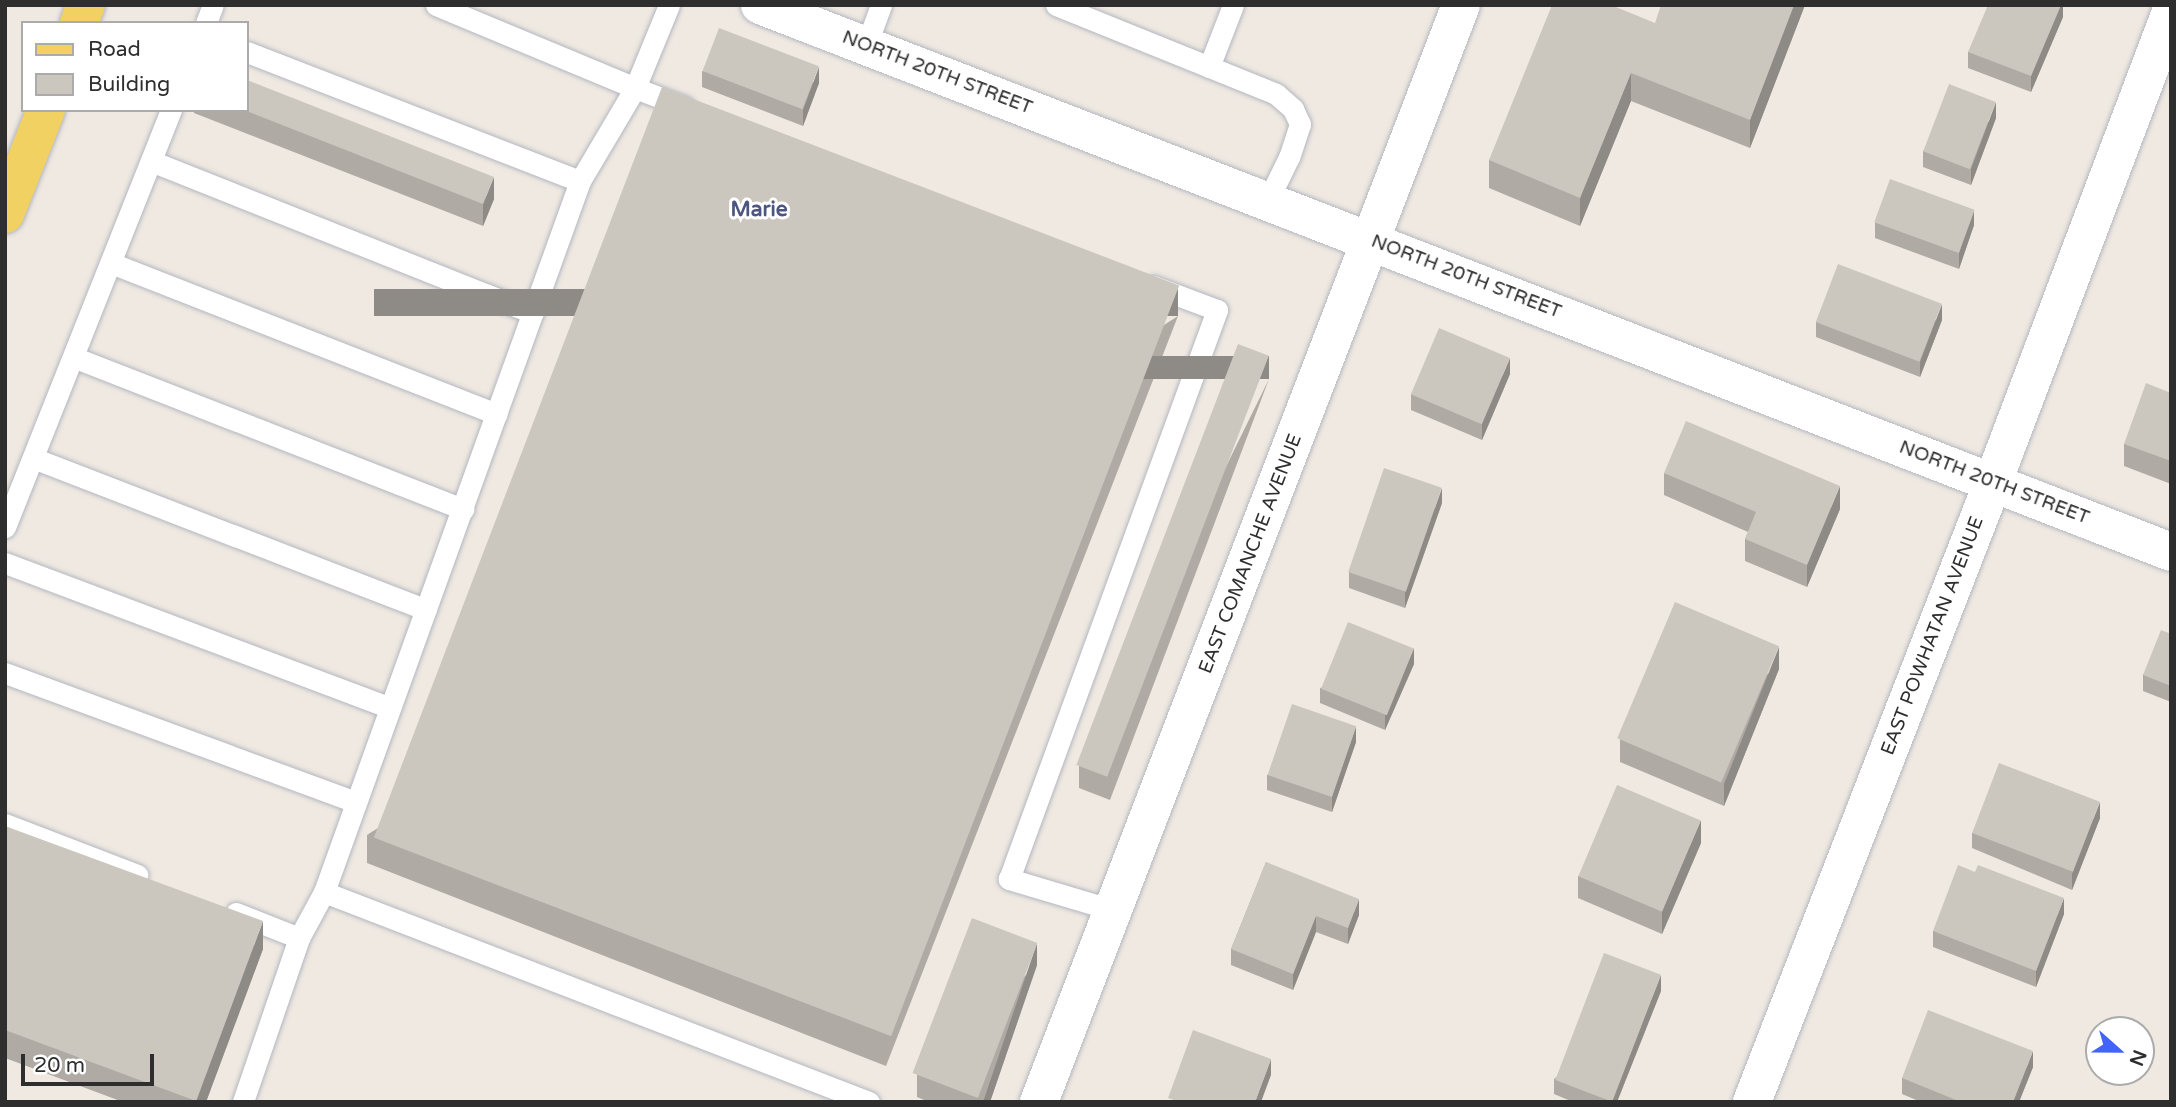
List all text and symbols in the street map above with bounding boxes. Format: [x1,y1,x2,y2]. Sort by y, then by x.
legend [21,21,248,112]
street label: NORTH 20TH STREET [839,26,1035,120]
text: Road [88,37,141,62]
text: Building [88,72,170,97]
district label: Marie [730,197,788,223]
street label: NORTH 20TH STREET [1368,230,1564,324]
street label: EAST COMANCHE AVENUE [1195,431,1307,677]
street label: NORTH 20TH STREET [1896,436,2092,530]
street label: EAST POWHATAN AVENUE [1877,513,1989,759]
north arrow [2085,1016,2155,1086]
scale bar [24,1040,158,1084]
text: N [2125,1047,2151,1069]
text: 20 m [34,1053,85,1078]

